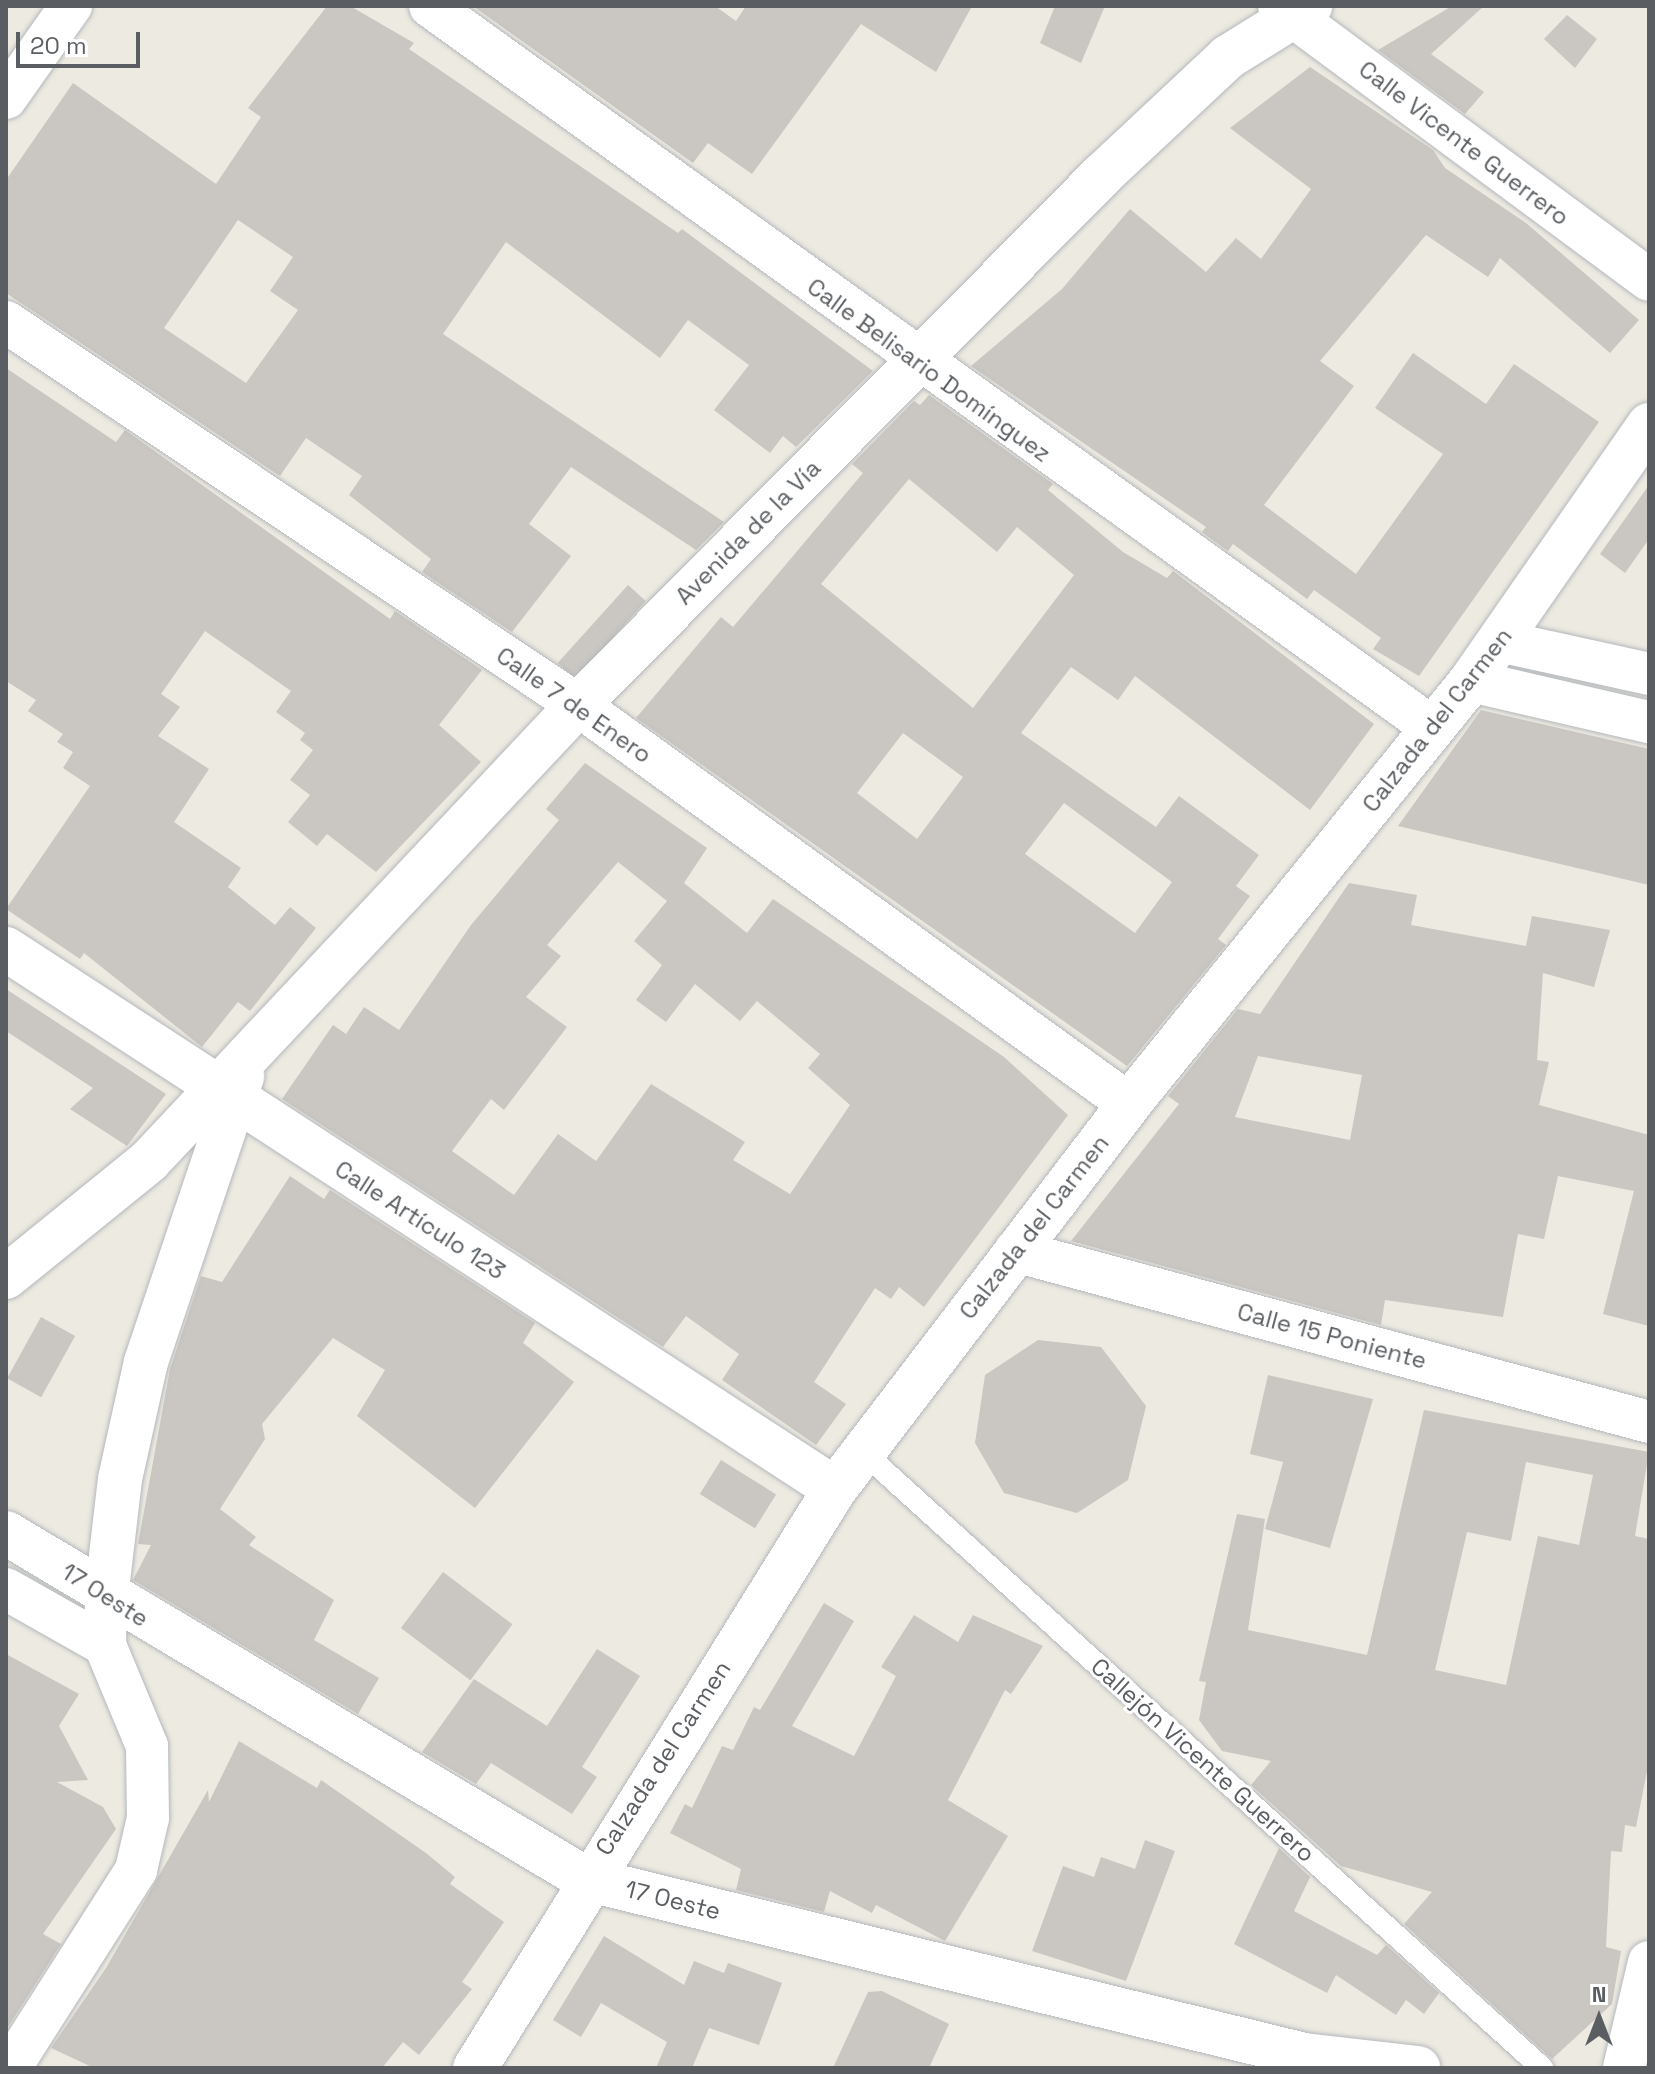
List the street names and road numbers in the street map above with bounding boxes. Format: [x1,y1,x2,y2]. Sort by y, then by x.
street label: Calle Vicente Guerrero [1353,54,1575,232]
street label: Calle Belisario Domínguez [802,272,1056,468]
street label: Avenida de la Vía [669,453,827,611]
street label: Calzada del Carmen [1356,622,1518,818]
street label: Calle 7 de Enero [491,641,657,769]
street label: Calzada del Carmen [953,1129,1115,1325]
street label: Calle Artículo 123 [329,1154,511,1286]
street label: Calle 15 Poniente [1234,1297,1430,1375]
street label: 17 Oeste [56,1557,154,1633]
street label: Callejón Vicente Guerrero [1085,1652,1321,1868]
street label: Calzada del Carmen [589,1655,737,1861]
street label: 17 Oeste [622,1874,724,1926]

